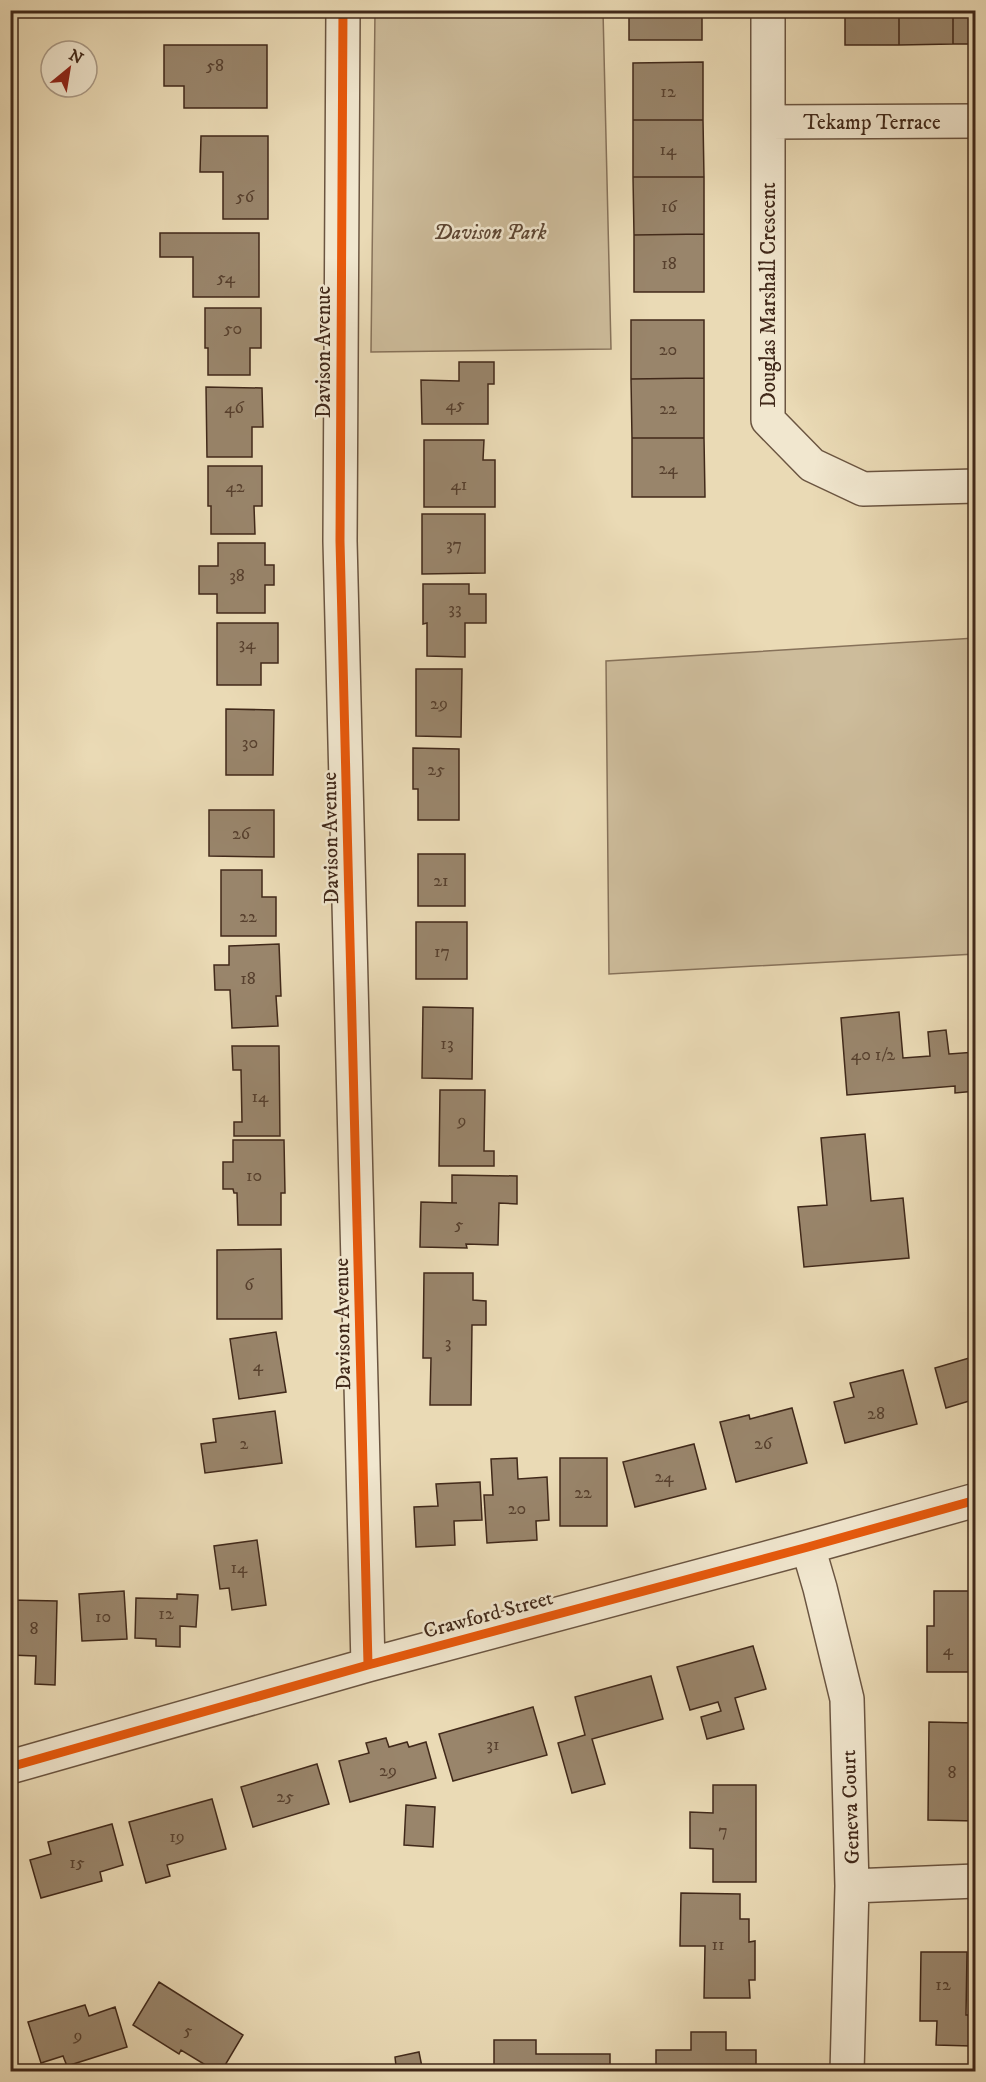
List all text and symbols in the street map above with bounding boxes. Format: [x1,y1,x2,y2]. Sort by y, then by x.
north arrow [39,39,99,99]
text: N [65,45,87,69]
house number: 58 [206,55,224,77]
house number: 12 [660,81,676,103]
street label: Tekamp Terrace [803,110,941,136]
house number: 14 [660,139,677,161]
street label: Douglas Marshall Crescent [756,182,782,408]
house number: 56 [236,186,255,208]
house number: 16 [661,196,678,218]
park label: Davison Park [433,220,547,246]
house number: 18 [661,253,677,275]
house number: 54 [217,267,236,289]
street label: Davison Avenue [311,285,337,418]
house number: 50 [224,318,242,340]
house number: 20 [659,339,677,361]
house number: 45 [445,394,465,416]
house number: 46 [224,397,244,419]
house number: 22 [659,398,677,420]
house number: 24 [658,458,678,480]
house number: 41 [451,474,467,496]
house number: 42 [225,476,245,498]
house number: 37 [446,534,462,556]
house number: 38 [229,565,245,587]
house number: 33 [448,598,462,620]
house number: 34 [238,633,256,655]
house number: 29 [430,693,448,715]
house number: 30 [242,732,258,754]
house number: 25 [427,759,445,781]
street label: Davison Avenue [317,771,345,904]
house number: 26 [232,823,251,845]
house number: 21 [433,870,449,892]
house number: 22 [239,906,257,928]
house number: 17 [434,941,450,963]
house number: 18 [240,968,256,990]
house number: 13 [440,1033,454,1055]
house number: 40 1/2 [851,1044,895,1066]
house number: 14 [252,1086,269,1108]
house number: 9 [457,1110,466,1132]
house number: 10 [246,1165,262,1187]
house number: 5 [455,1214,464,1236]
street label: Davison Avenue [329,1257,357,1390]
house number: 6 [244,1274,254,1296]
house number: 3 [445,1332,451,1354]
house number: 4 [253,1355,264,1377]
house number: 28 [867,1403,885,1425]
house number: 2 [240,1433,249,1455]
house number: 26 [754,1433,773,1455]
house number: 24 [654,1466,674,1488]
house number: 22 [574,1482,592,1504]
house number: 20 [508,1498,526,1520]
house number: 14 [231,1557,248,1579]
street label: Crawford Street [421,1585,556,1645]
house number: 12 [158,1603,174,1625]
house number: 10 [95,1606,111,1628]
house number: 8 [29,1618,39,1640]
house number: 4 [943,1639,954,1661]
house number: 31 [486,1734,500,1756]
street label: Geneva Court [836,1749,866,1865]
house number: 29 [379,1760,397,1782]
house number: 8 [947,1762,957,1784]
house number: 25 [276,1786,294,1808]
house number: 7 [718,1820,728,1842]
house number: 19 [169,1826,185,1848]
house number: 15 [69,1852,85,1874]
house number: 11 [711,1934,725,1956]
house number: 12 [935,1974,951,1996]
house number: 5 [184,2020,193,2042]
house number: 9 [73,2025,82,2047]

